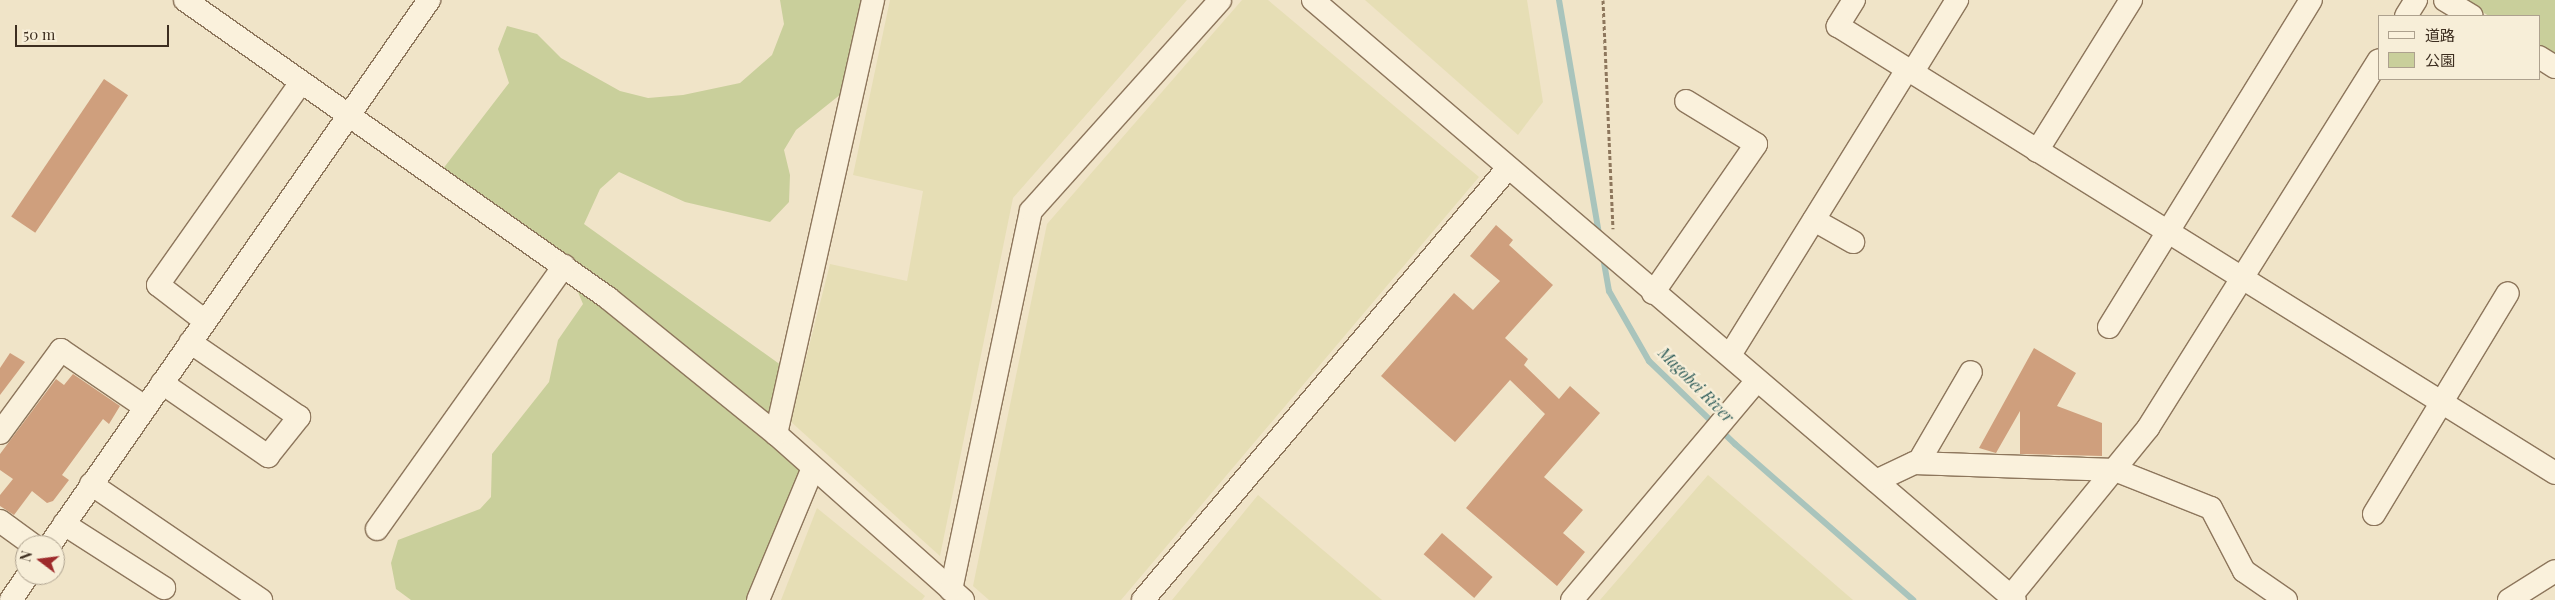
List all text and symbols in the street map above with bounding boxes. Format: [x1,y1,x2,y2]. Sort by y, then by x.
scale bar [18,15,171,47]
legend [2378,15,2540,80]
text: 50 m [23,24,55,44]
text: 道路 [2425,25,2455,45]
text: 公園 [2425,50,2455,70]
water label: Magobei River [1654,343,1738,427]
north arrow [15,535,65,585]
text: N [16,549,36,564]

